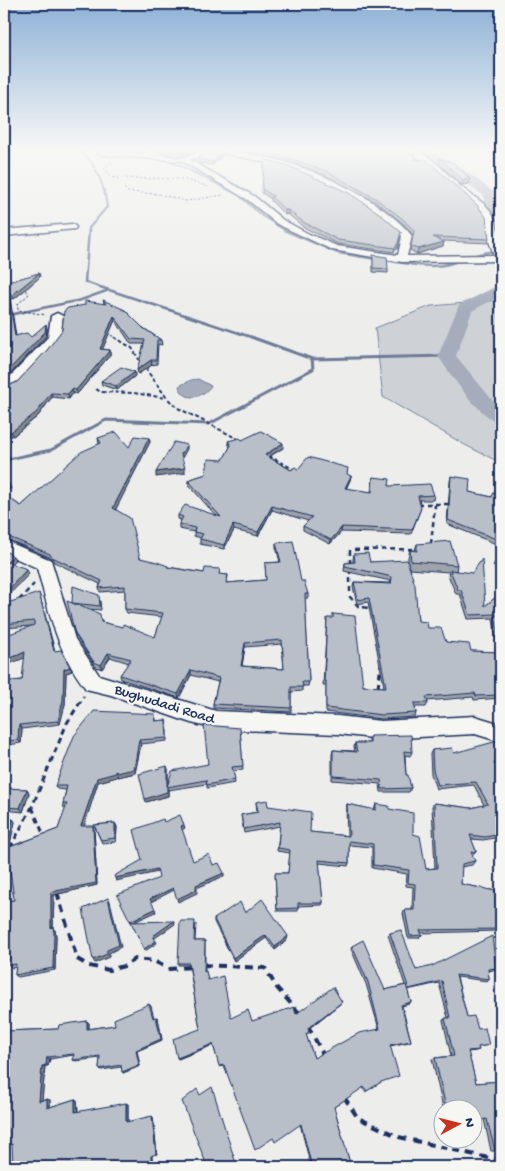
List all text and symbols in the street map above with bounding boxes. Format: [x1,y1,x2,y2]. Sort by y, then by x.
street label: Bughudadi Road [111,681,218,729]
north arrow [432,1098,482,1148]
text: N [459,1117,477,1128]

